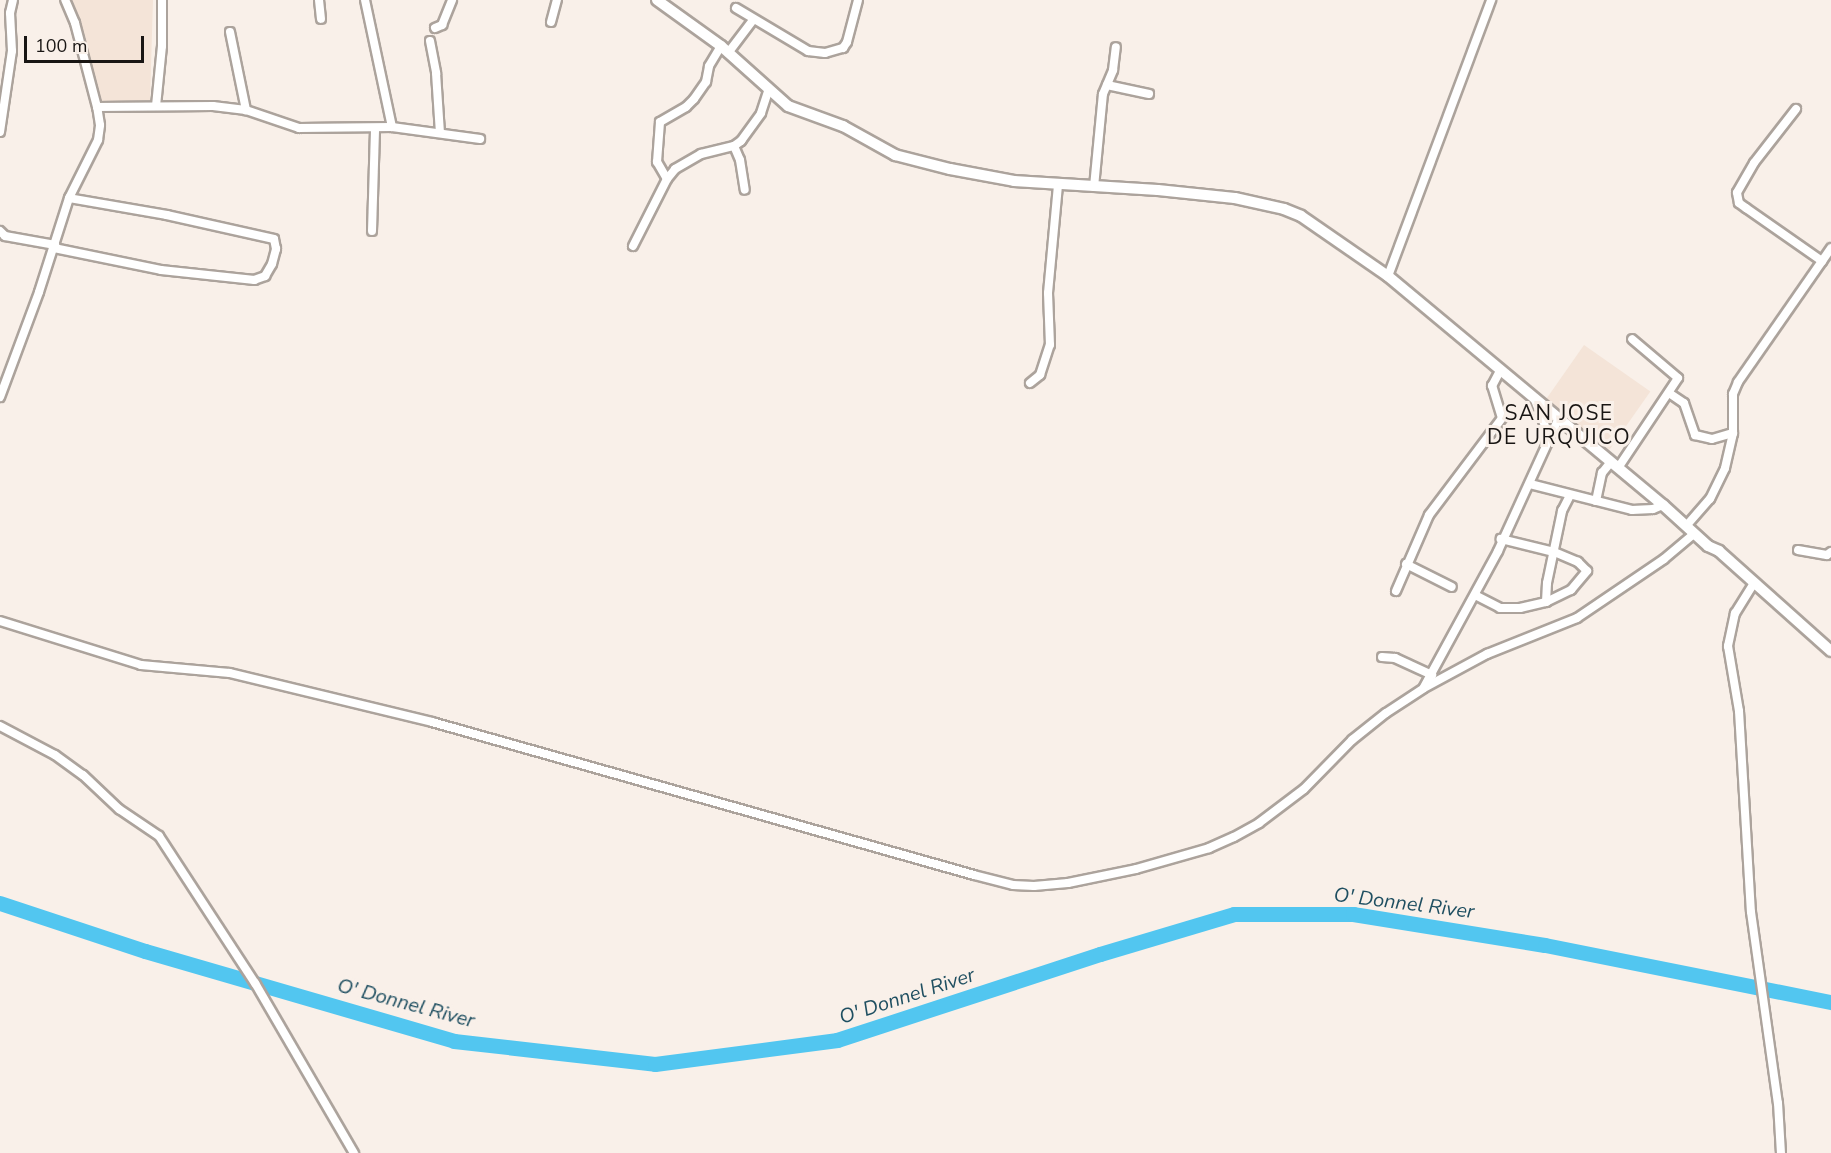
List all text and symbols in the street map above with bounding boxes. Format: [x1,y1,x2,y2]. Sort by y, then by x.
scale bar [27,24,147,62]
text: 100 m [35,34,87,58]
district label: SAN JOSE DE URQUICO [1487,400,1631,450]
water label: O' Donnel River [1332,882,1476,924]
water label: O' Donnel River [836,963,978,1029]
water label: O' Donnel River [335,973,477,1033]

